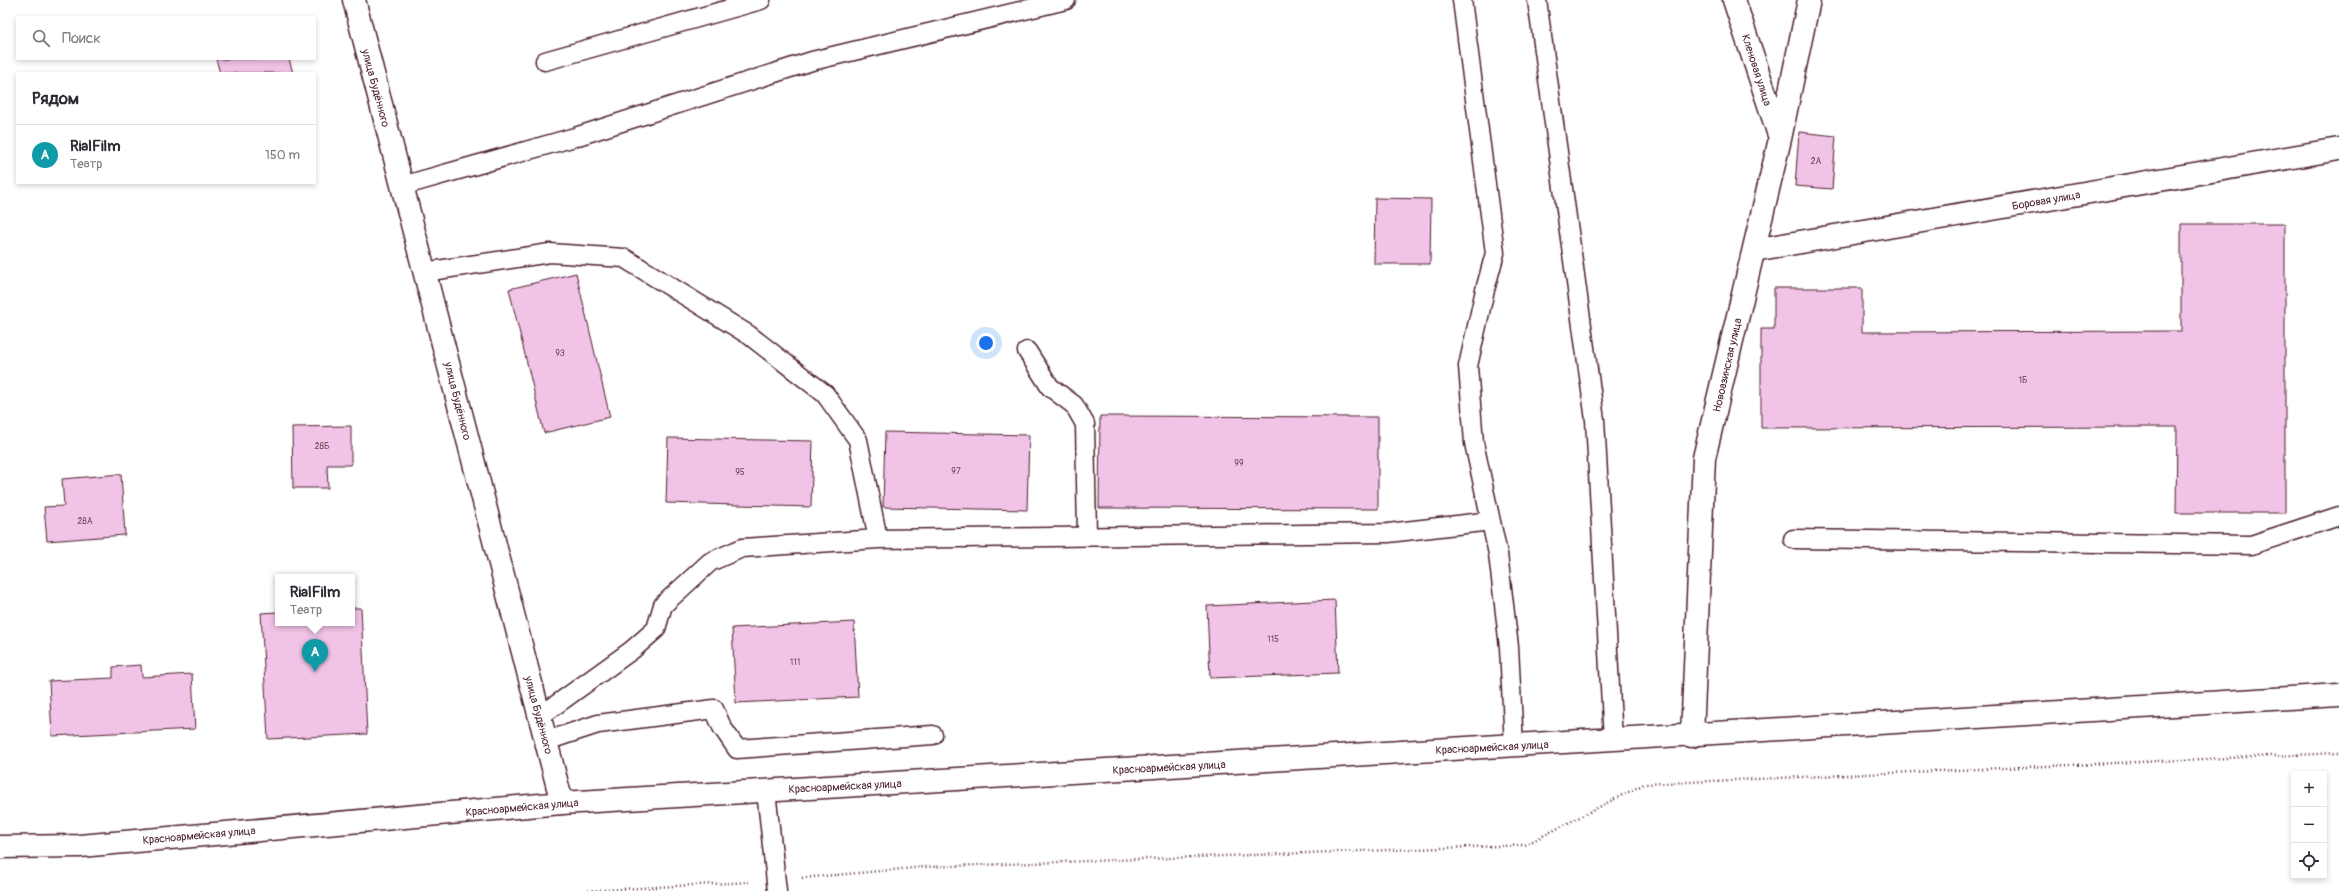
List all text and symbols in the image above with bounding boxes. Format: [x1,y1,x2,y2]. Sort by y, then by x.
search box [16,16,316,60]
icon: search [30,27,52,49]
text: Поиск [62,29,101,48]
street label: Кленовая улица [1739,33,1774,108]
street label: улица Будённого [359,47,392,129]
text: Рядом [32,88,79,109]
text: RialFilm [70,137,121,156]
text: A [41,147,49,163]
text: 150 m [265,147,300,163]
text: Театр [70,156,102,172]
house number: 2А [1811,156,1822,167]
street label: Боровая улица [2011,188,2081,213]
street label: Новоазинская улица [1710,317,1745,414]
your location [976,333,996,353]
house number: 93 [555,348,565,359]
street label: улица Будённого [441,360,474,442]
house number: 1Б [2019,375,2027,386]
house number: 28Б [315,441,329,452]
house number: 99 [1234,458,1244,469]
house number: 97 [951,466,961,477]
house number: 95 [735,467,745,478]
house number: 28А [77,516,93,527]
popup [275,574,355,626]
text: RialFilm [290,583,340,602]
text: Театр [290,602,322,618]
house number: 115 [1267,634,1279,645]
pin: A [302,639,328,672]
house number: 111 [790,657,800,668]
street label: улица Будённого [522,674,555,756]
street label: Красноармейская улица [1435,738,1549,757]
street label: Красноармейская улица [1112,758,1226,777]
map controls [2291,771,2327,879]
button: + [2291,771,2327,807]
street label: Красноармейская улица [788,777,902,796]
street label: Красноармейская улица [465,796,579,819]
button: − [2291,807,2327,843]
street label: Красноармейская улица [142,824,256,847]
button: locate [2291,843,2327,879]

